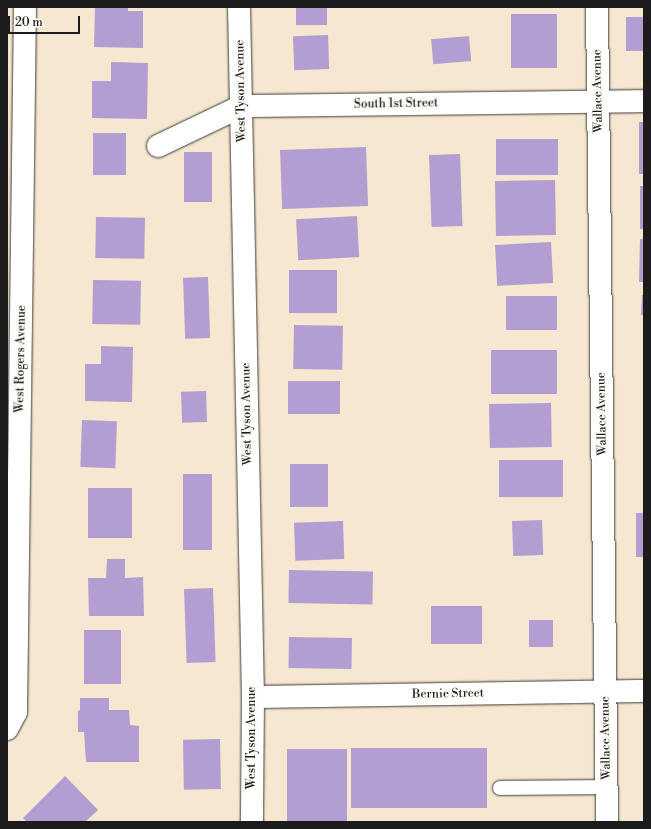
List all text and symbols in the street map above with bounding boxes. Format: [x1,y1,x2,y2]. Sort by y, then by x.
scale bar [10,8,82,34]
text: 20 m [15,15,43,30]
street label: West Tyson Avenue [233,40,249,142]
street label: Wallace Avenue [590,49,606,133]
street label: South 1st Street [354,96,438,112]
street label: West Rogers Avenue [13,305,29,413]
street label: West Tyson Avenue [239,363,255,465]
street label: Wallace Avenue [594,372,610,456]
street label: Bernie Street [412,686,484,702]
street label: West Tyson Avenue [245,687,259,789]
street label: Wallace Avenue [598,696,614,780]

